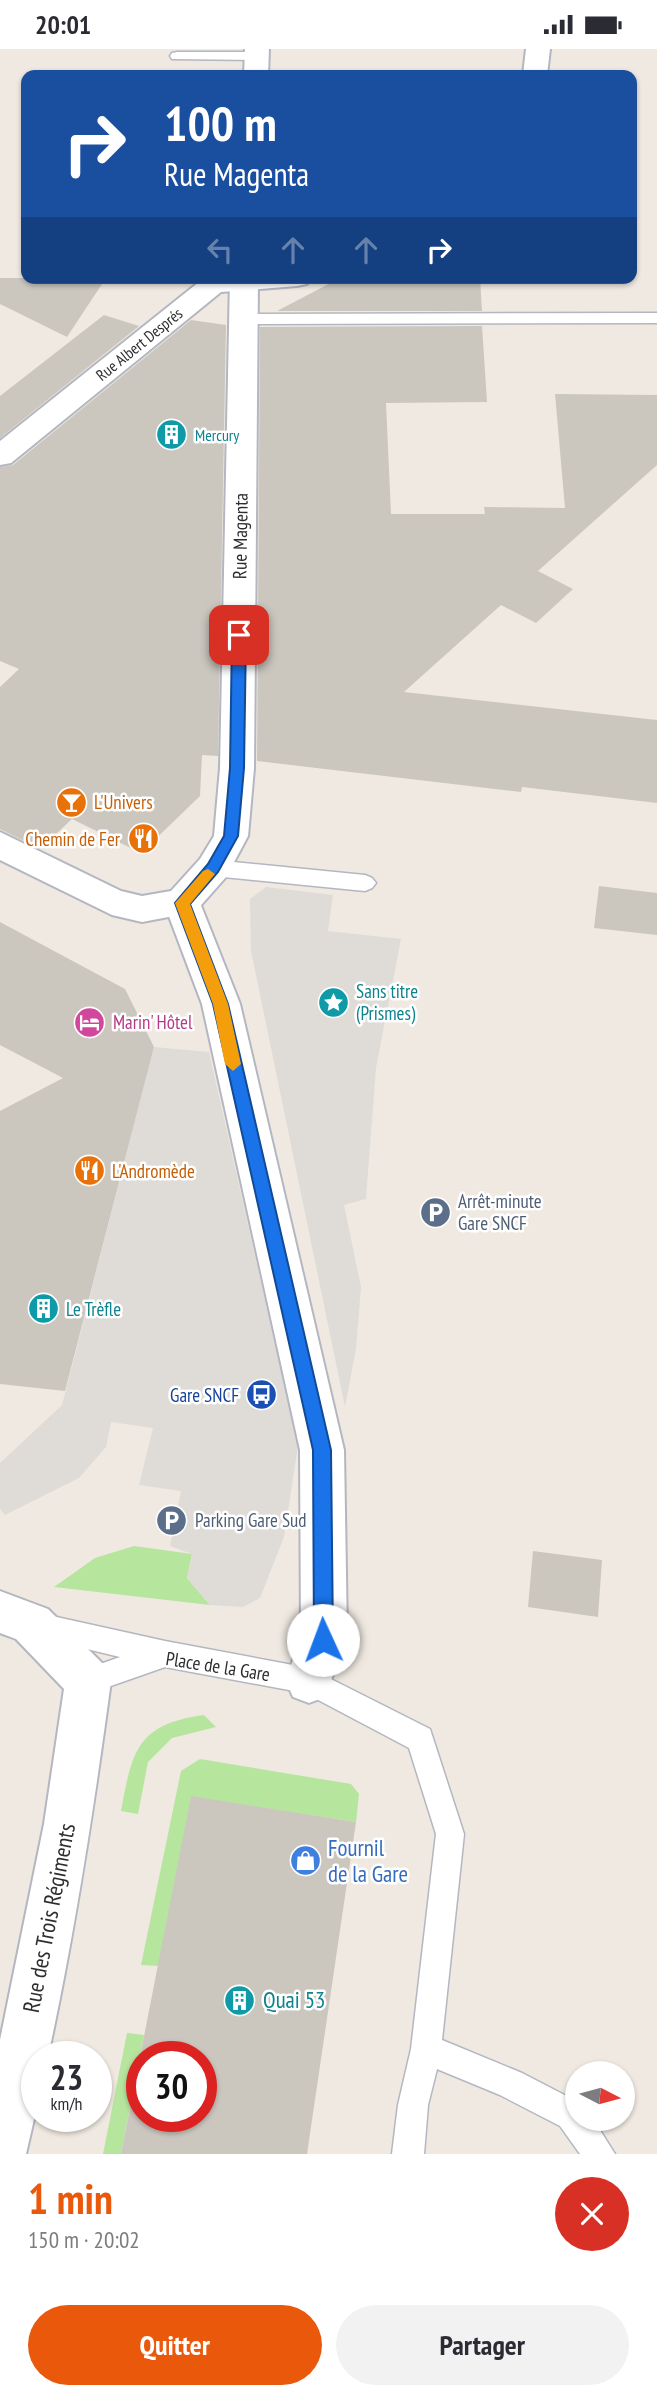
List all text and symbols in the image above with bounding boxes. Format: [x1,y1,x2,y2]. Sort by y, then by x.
text: 20:01 [35,8,91,41]
text: 100 m [164,91,277,155]
icon: right [49,98,140,189]
text: Rue Magenta [164,153,309,195]
icon: left [201,231,239,269]
icon: ahead [274,231,312,269]
icon: ahead [347,231,385,269]
icon: right [420,231,458,269]
street label: Rue Albert Després [92,303,186,385]
building icon: Mercury [155,418,189,452]
place label: Mercury [195,425,239,445]
street label: Rue Magenta [227,493,253,579]
pin [209,605,269,665]
icon: arrive [220,616,258,654]
bar icon: L'Univers [54,785,88,819]
place label: L'Univers [94,790,153,814]
restaurant icon: Chemin de Fer [126,822,160,856]
place label: Chemin de Fer [25,827,121,851]
place label: Sans titre (Prismes) [356,979,418,1025]
place icon: Sans titre (Prismes) [316,985,350,1019]
hotel icon: Marin' Hôtel [73,1005,107,1039]
place label: Marin' Hôtel [113,1010,193,1034]
restaurant icon: L'Andromède [72,1154,106,1188]
place label: L'Andromède [112,1159,195,1183]
place label: Arrêt-minute Gare SNCF [458,1189,542,1235]
parking icon: Arrêt-minute Gare SNCF [418,1195,452,1229]
building icon: Le Trèfle [26,1292,60,1326]
place label: Le Trèfle [66,1297,121,1321]
bus stop icon: Gare SNCF [245,1378,279,1412]
place label: Gare SNCF [170,1383,239,1407]
parking icon: Parking Gare Sud [155,1503,189,1537]
place label: Parking Gare Sud [195,1508,307,1532]
position arrow [286,1603,360,1677]
street label: Place de la Gare [164,1646,272,1686]
street label: Rue des Trois Régiments [16,1821,81,2015]
place label: Fournil de la Gare [328,1833,408,1888]
shop icon: Fournil de la Gare [288,1844,322,1878]
building icon: Quai 53 [223,1983,257,2017]
place label: Quai 53 [263,1985,325,2014]
speed limit sign: 30 [126,2041,217,2132]
text: 23 [50,2054,83,2100]
north arrow [565,2061,635,2131]
map controls [565,2061,635,2131]
text: km/h [51,2092,82,2115]
text: 1 min [28,2171,113,2226]
button: close [555,2177,629,2251]
text: 150 m · 20:02 [28,2225,140,2254]
button: Quitter [28,2305,322,2385]
button: Partager [336,2305,629,2385]

